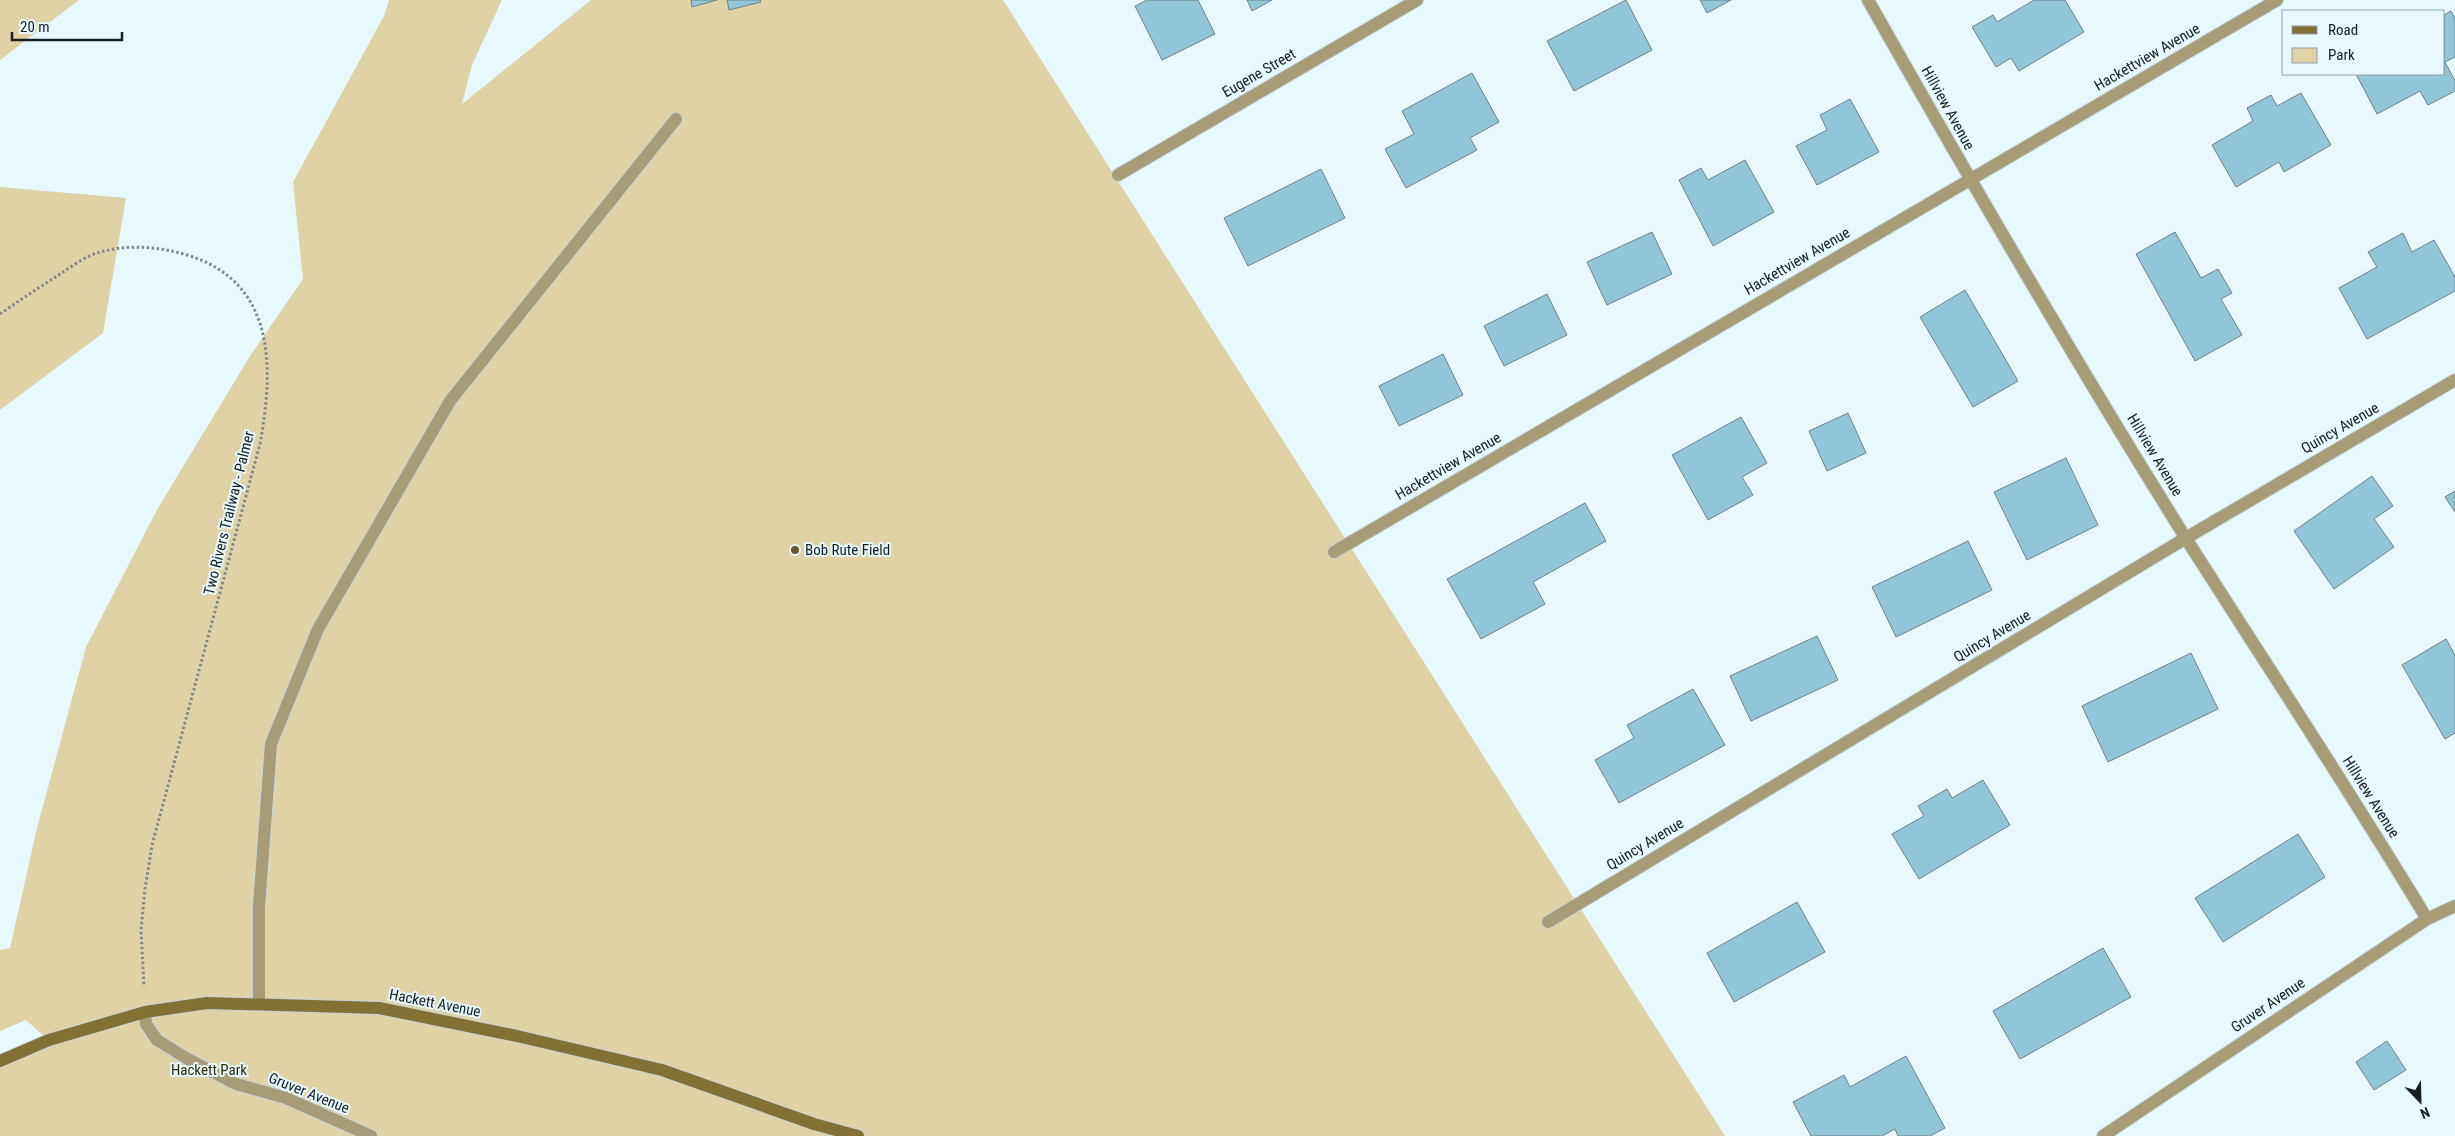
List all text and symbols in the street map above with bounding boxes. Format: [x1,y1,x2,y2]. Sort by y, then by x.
scale bar [12,10,122,42]
legend [2282,10,2445,75]
text: 20 m [20,18,50,36]
street label: Hackettview Avenue [2091,19,2203,95]
text: Road [2328,21,2358,39]
street label: Eugene Street [1219,45,1299,101]
text: Park [2328,46,2355,64]
street label: Hillview Avenue [1918,63,1978,153]
street label: Hackettview Avenue [1741,223,1853,299]
street label: Quincy Avenue [2298,399,2382,457]
street label: Hillview Avenue [2123,411,2187,499]
street label: Hackettview Avenue [1392,428,1504,504]
street label: Two Rivers Trailway - Palmer [200,429,258,597]
place label: Bob Rute Field [805,541,890,559]
marker: Bob Rute Field [789,544,801,556]
street label: Quincy Avenue [1950,606,2034,666]
street label: Hillview Avenue [2339,753,2403,841]
street label: Quincy Avenue [1603,814,1687,874]
street label: Gruver Avenue [2228,974,2308,1036]
street label: Hackett Avenue [388,985,482,1021]
park label: Hackett Park [171,1061,247,1079]
street label: Gruver Avenue [266,1069,352,1117]
north arrow [2395,1076,2445,1126]
text: N [2418,1104,2432,1122]

